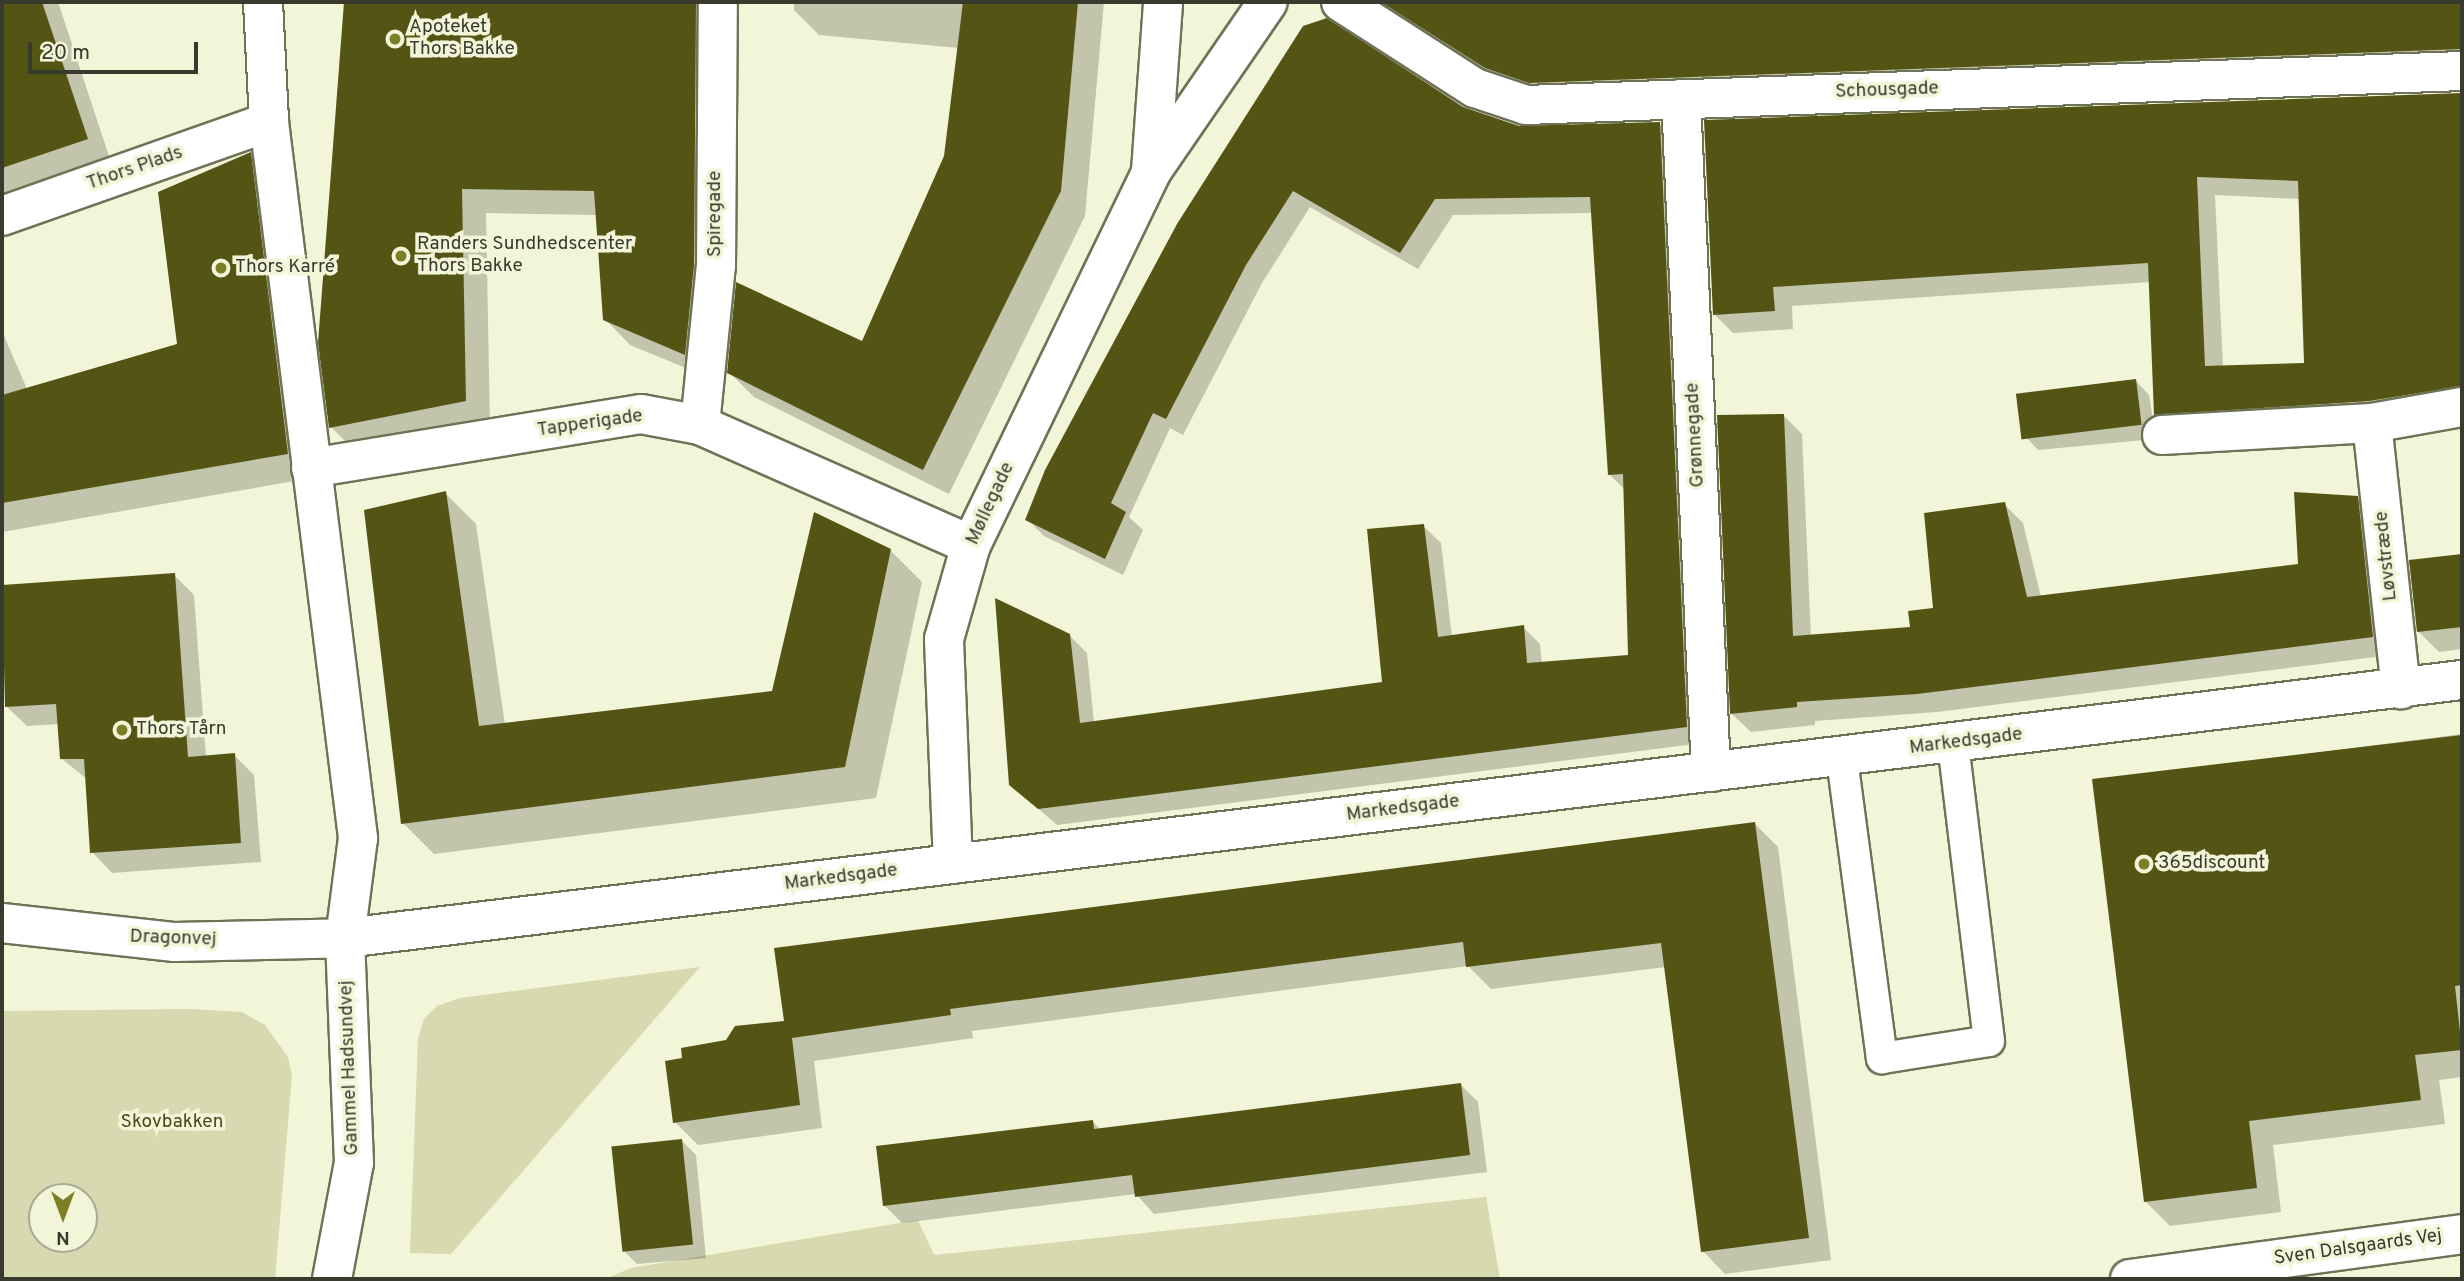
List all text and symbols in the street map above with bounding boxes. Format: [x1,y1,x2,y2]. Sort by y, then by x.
place label: Apoteket Thors Bakke [409,17,515,61]
scale bar [32,28,201,72]
marker: Apoteket Thors Bakke [387,31,403,47]
text: 20 m [41,40,90,67]
street label: Schousgade [1835,78,1939,104]
street label: Thors Plads [84,142,186,196]
street label: Spiregade [705,171,727,257]
place label: Randers Sundhedscenter Thors Bakke [417,234,632,278]
marker: Randers Sundhedscenter Thors Bakke [391,246,411,266]
place label: Thors Karré [235,257,335,279]
marker: Thors Karré [213,260,229,276]
street label: Grønnegade [1682,382,1710,488]
street label: Tapperigade [536,405,644,443]
street label: Møllegade [962,459,1020,549]
street label: Løvstræde [2371,510,2403,602]
place label: Thors Tårn [136,719,227,741]
marker: Thors Tårn [114,722,130,738]
street label: Markedsgade [1908,724,2024,760]
street label: Markedsgade [1345,791,1461,827]
place label: 365discount [2158,853,2265,875]
marker: 365discount [2136,856,2152,872]
street label: Markedsgade [783,860,899,896]
street label: Dragonvej [129,926,217,952]
street label: Gammel Hadsundvej [336,980,364,1156]
park label: Skovbakken [121,1112,223,1134]
north arrow [28,1183,98,1253]
text: N [56,1225,70,1249]
street label: Sven Dalsgaards Vej [2272,1225,2444,1271]

